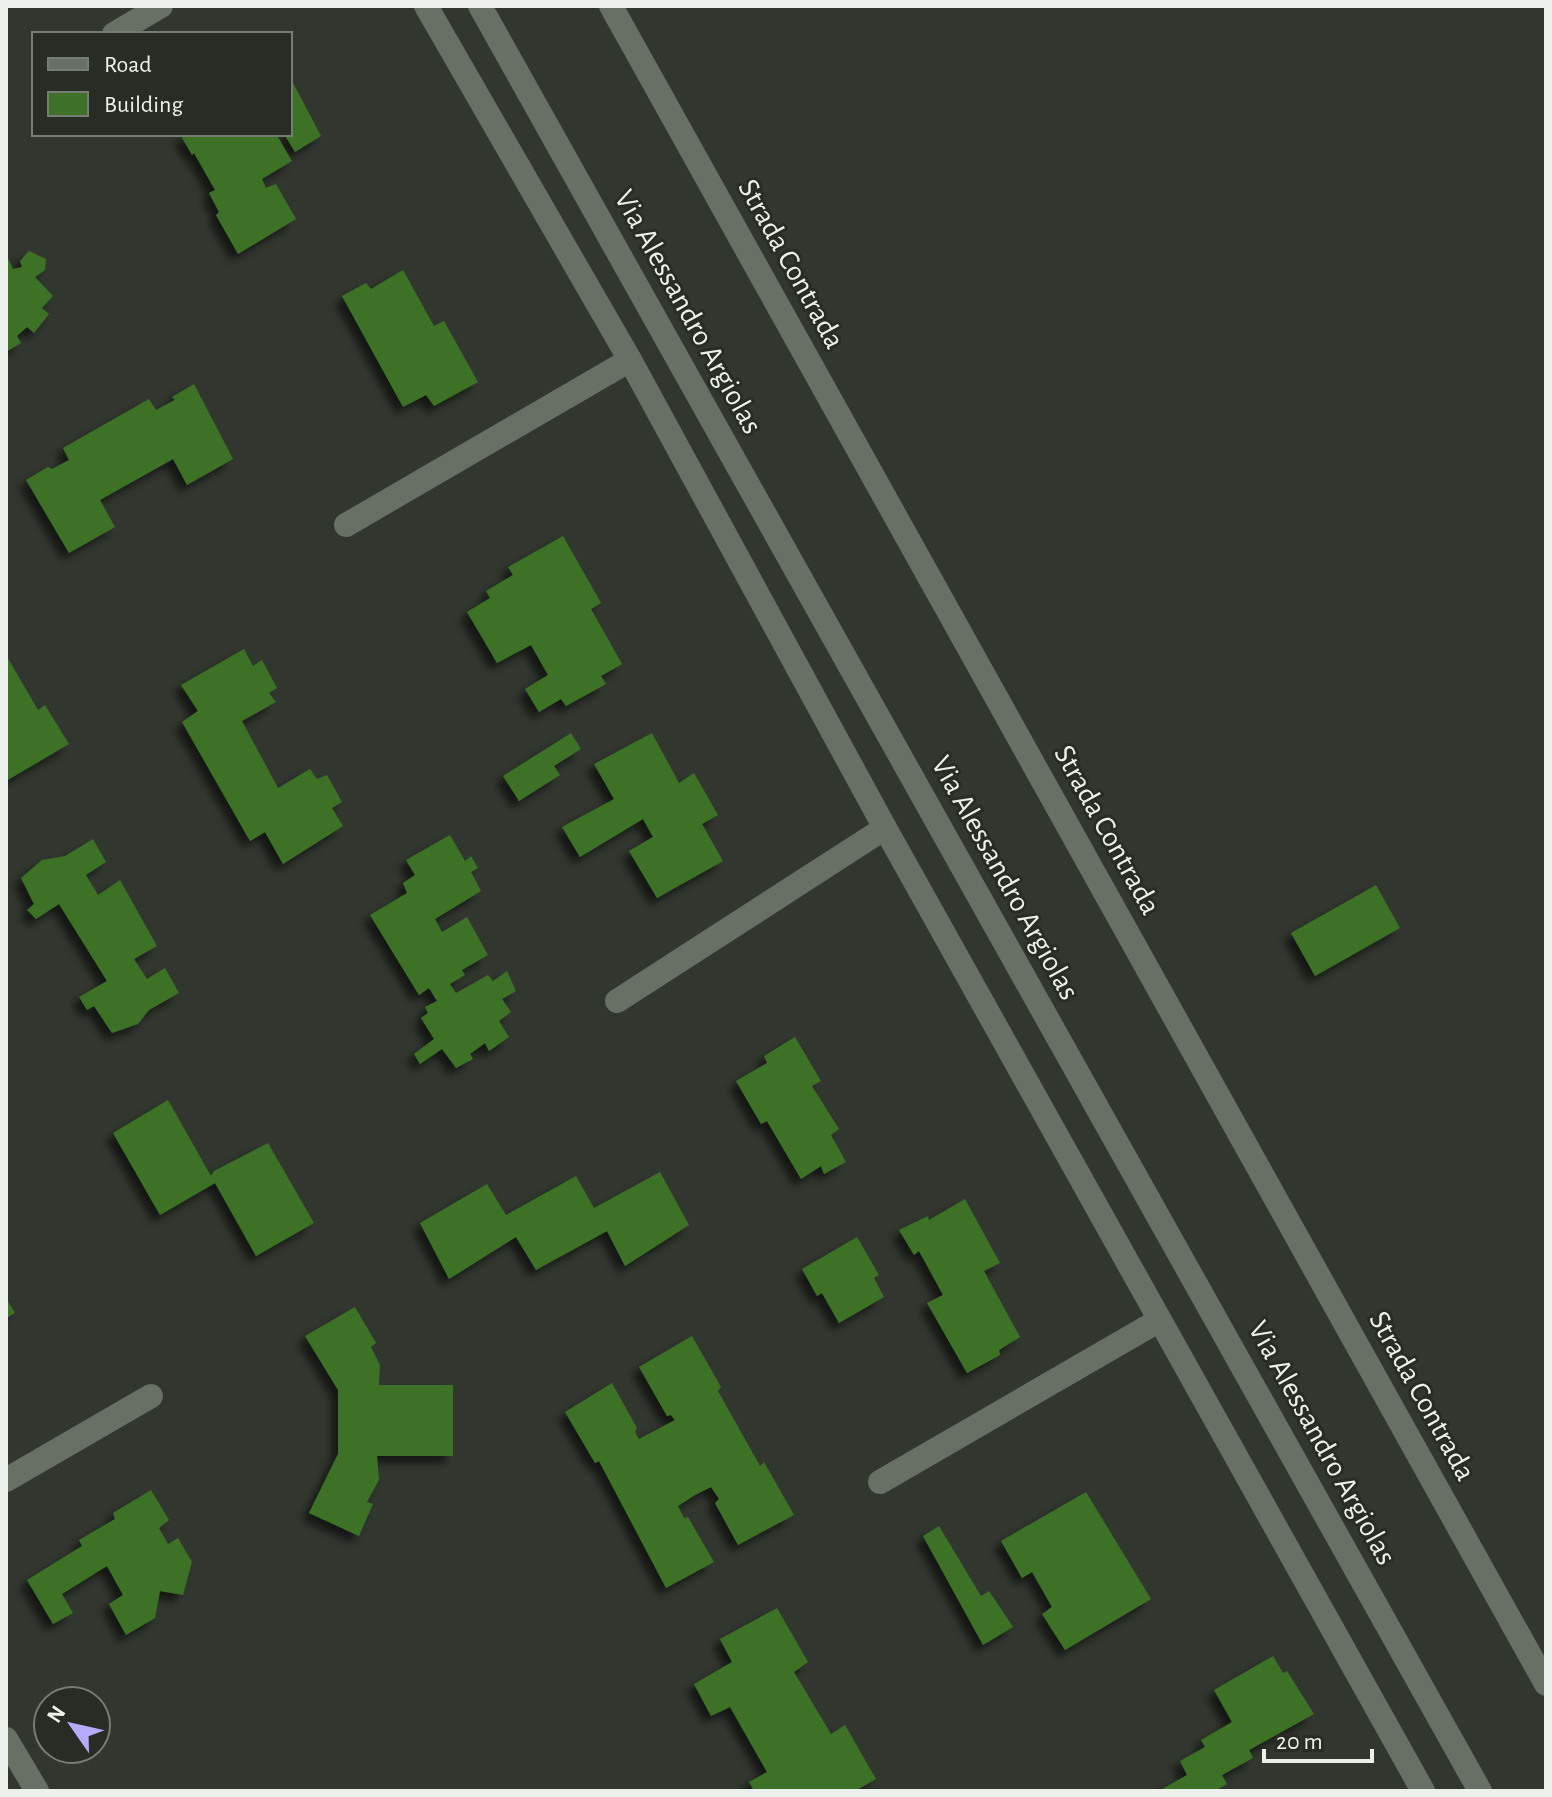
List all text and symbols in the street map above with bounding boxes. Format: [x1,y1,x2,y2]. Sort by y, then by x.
legend [32,32,292,136]
text: Road [104,53,152,77]
text: Building [104,93,183,117]
street label: Strada Contrada [732,174,850,354]
street label: Via Alessandro Argiolas [609,185,767,439]
street label: Strada Contrada [1048,740,1166,920]
street label: Via Alessandro Argiolas [926,751,1084,1005]
street label: Strada Contrada [1363,1306,1481,1486]
street label: Via Alessandro Argiolas [1243,1316,1401,1570]
north arrow [32,1685,112,1765]
text: N [43,1702,70,1727]
scale bar [1264,1713,1372,1763]
text: 20 m [1276,1730,1323,1754]

